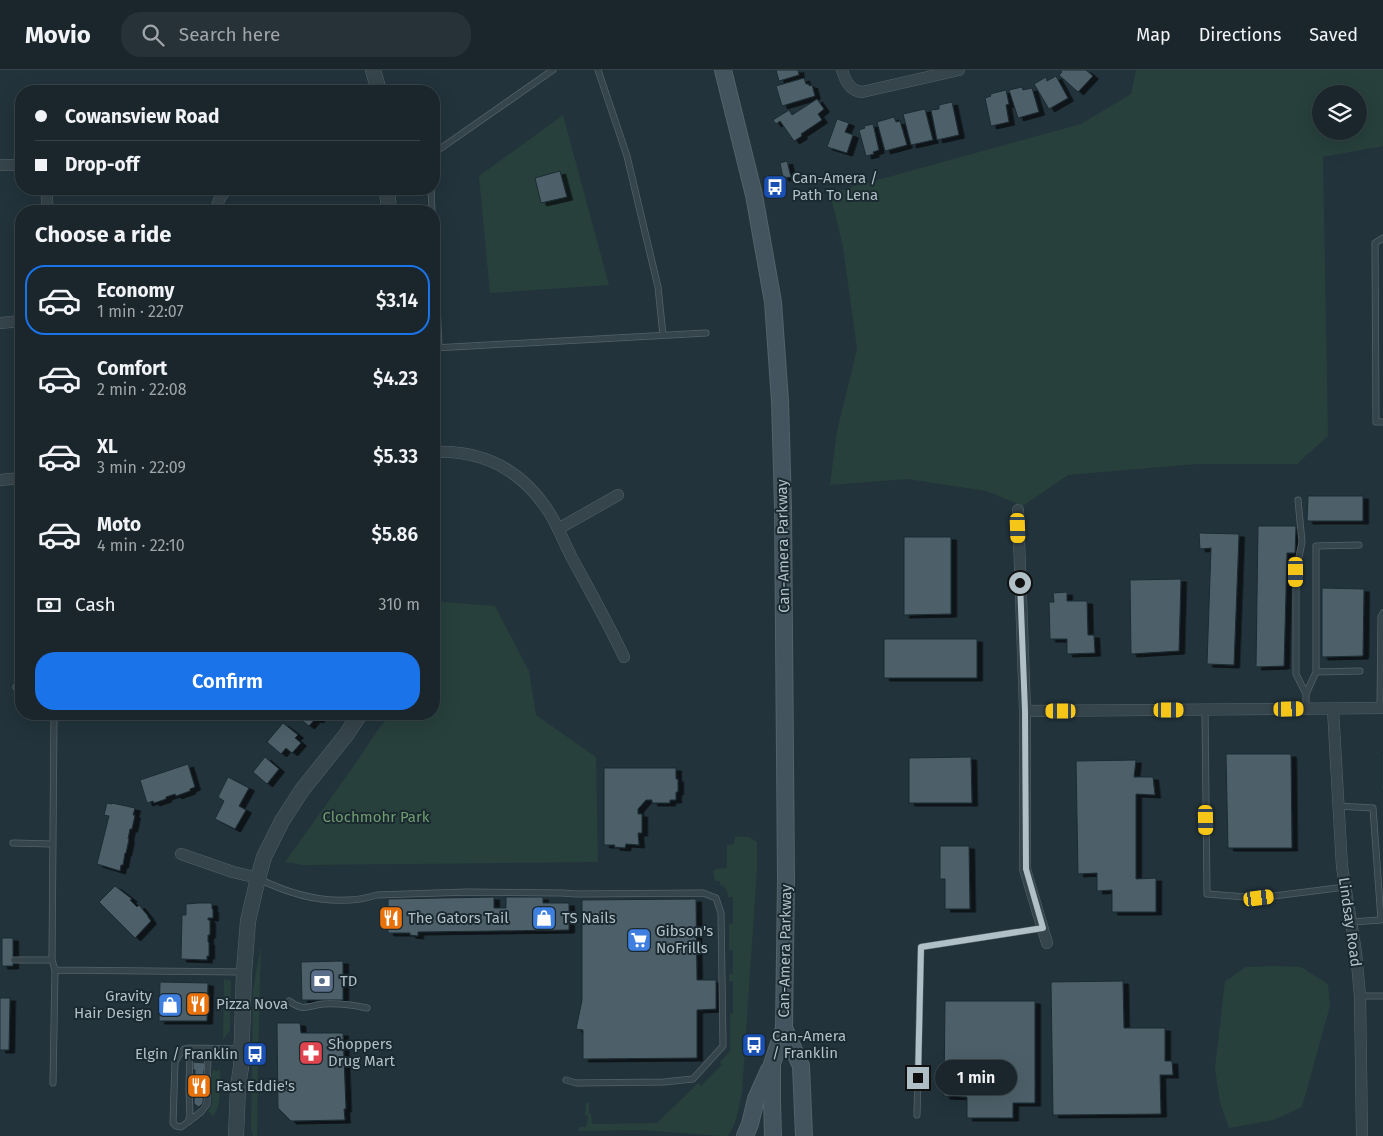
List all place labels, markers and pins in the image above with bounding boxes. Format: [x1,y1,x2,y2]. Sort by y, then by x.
place label: Can-Amera / Path To Lena [792,169,878,204]
bus stop icon: Can-Amera / Path To Lena [762,174,788,200]
restaurant icon: The Gators Tail [378,905,404,931]
shop icon: TS Nails [531,905,557,931]
place label: The Gators Tail [408,909,509,927]
place label: TS Nails [562,909,616,927]
place label: Gibson's NoFrills [656,922,713,957]
supermarket icon: Gibson's NoFrills [626,927,652,953]
bank icon: TD [309,968,335,994]
place label: TD [340,972,357,990]
place label: Gravity Hair Design [74,987,153,1022]
restaurant icon: Pizza Nova [185,991,211,1017]
shop icon: Gravity Hair Design [157,992,183,1018]
place label: Pizza Nova [216,995,288,1013]
place label: Can-Amera / Franklin [772,1027,846,1062]
bus stop icon: Can-Amera / Franklin [741,1032,767,1058]
place label: Shoppers Drug Mart [328,1035,396,1070]
pharmacy icon: Shoppers Drug Mart [298,1040,324,1066]
bus stop icon: Elgin / Franklin [242,1041,268,1067]
place label: Elgin / Franklin [135,1045,238,1063]
restaurant icon: Fast Eddie's [186,1073,212,1099]
place label: Fast Eddie's [216,1077,295,1095]

